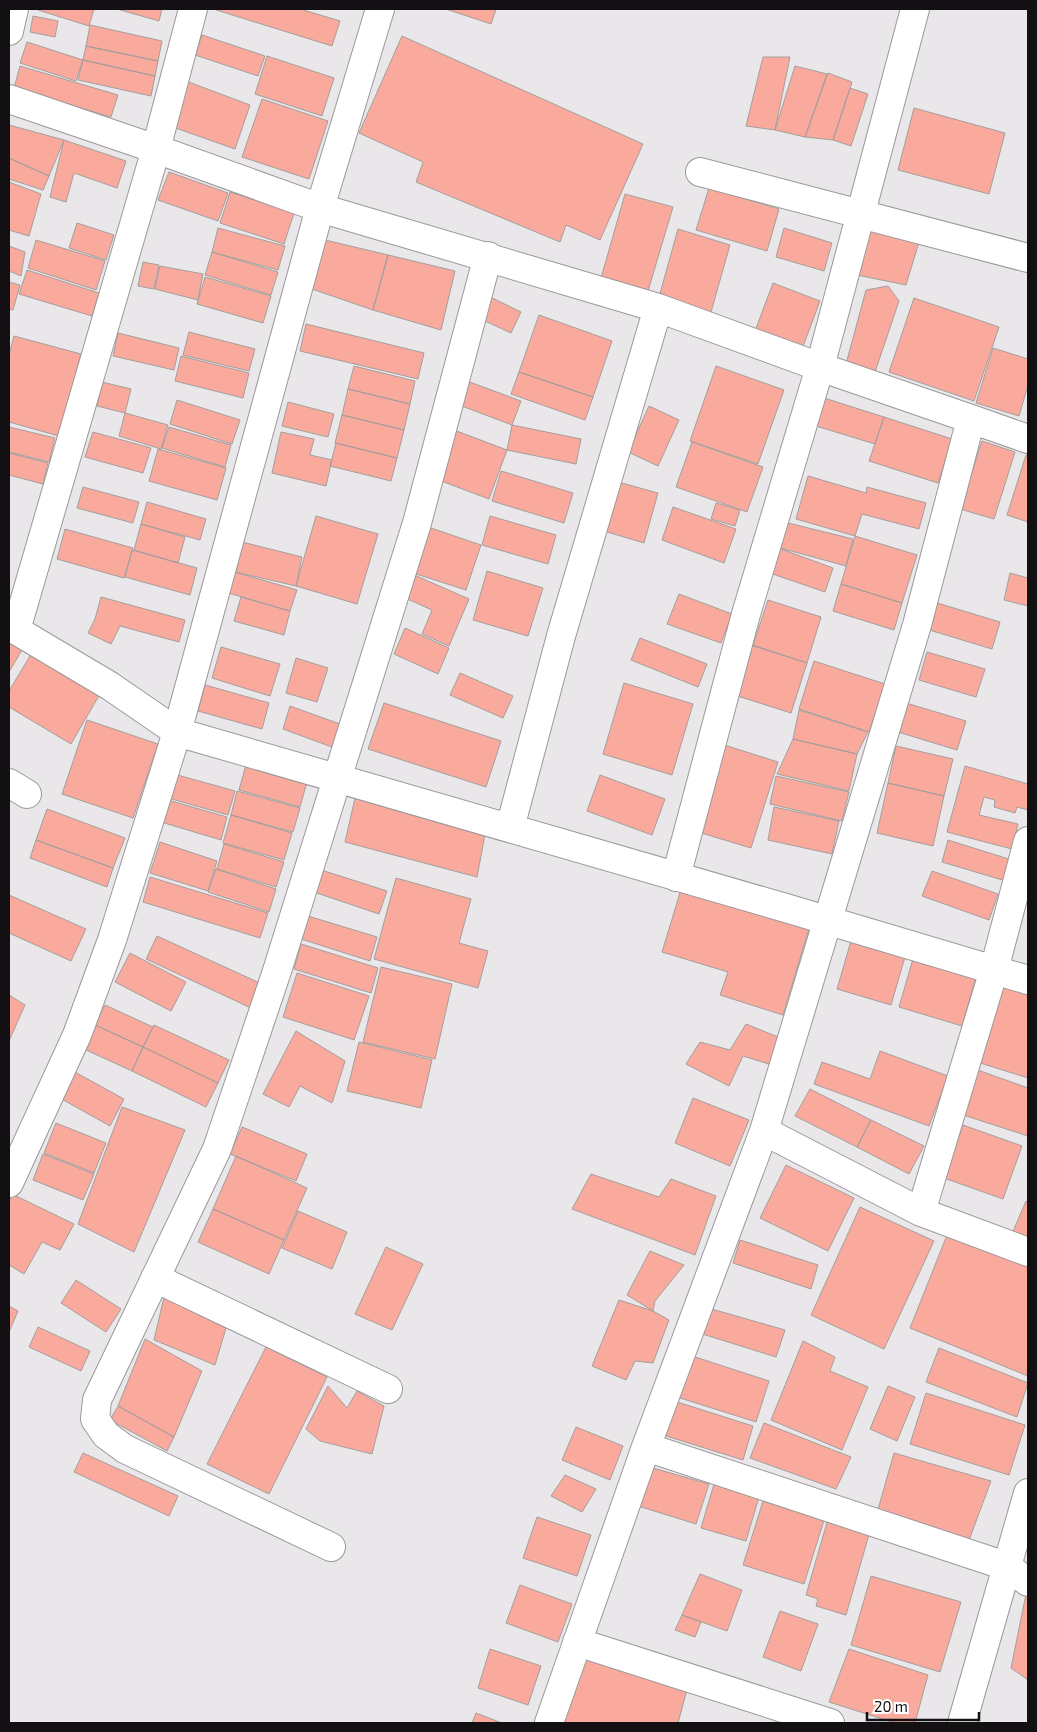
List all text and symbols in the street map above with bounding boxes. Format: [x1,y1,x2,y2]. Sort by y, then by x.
scale bar [867,1690,980,1722]
text: 20 m [874,1697,908,1715]

